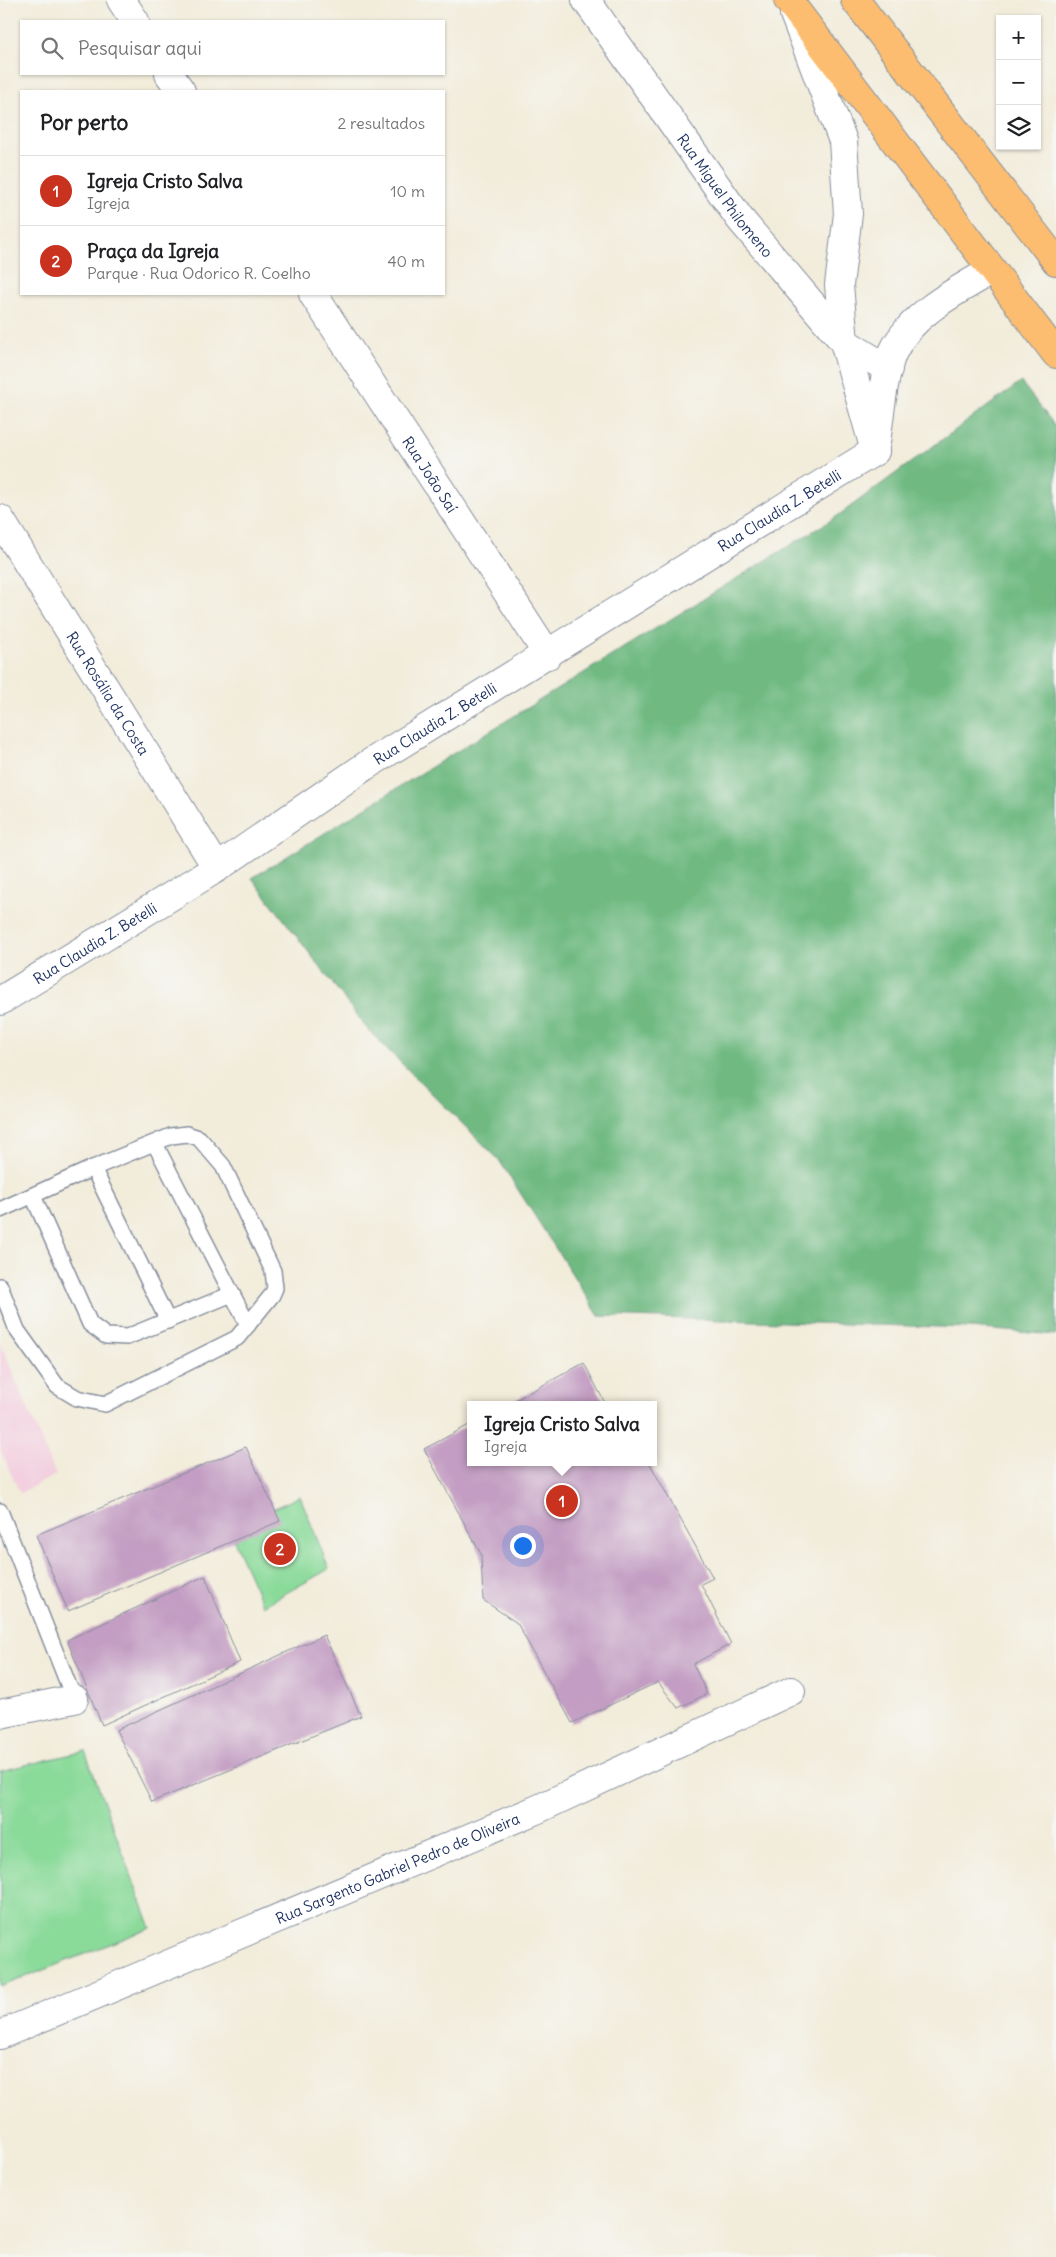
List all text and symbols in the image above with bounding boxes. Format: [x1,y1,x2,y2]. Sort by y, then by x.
map controls [996,15,1041,150]
button: + [996,15,1041,60]
search box [20,20,445,75]
icon: search [38,34,66,62]
text: Pesquisar aqui [78,36,202,60]
button: − [996,60,1041,105]
button: layers [996,105,1041,150]
text: Por perto [40,109,128,136]
text: 2 resultados [337,113,425,133]
street label: Rua Miguel Philomeno [673,130,778,261]
text: Igreja Cristo Salva [87,169,243,193]
text: 1 [53,181,59,201]
text: 10 m [390,181,425,201]
text: Igreja [87,193,130,213]
text: Praça da Igreja [87,239,219,263]
text: 2 [52,251,60,271]
text: 40 m [387,251,425,271]
text: Parque · Rua Odorico R. Coelho [87,263,311,283]
street label: Rua João Saí [399,432,462,516]
street label: Rua Claudia Z. Betelli [714,465,844,555]
street label: Rua Rosália da Costa [63,628,154,759]
street label: Rua Claudia Z. Betelli [370,678,500,768]
street label: Rua Claudia Z. Betelli [29,898,160,988]
popup [467,1401,657,1466]
text: Igreja Cristo Salva [484,1412,640,1436]
text: Igreja [484,1436,527,1456]
pin: 1 [546,1482,578,1520]
pin: 2 [264,1530,296,1568]
your location [510,1533,536,1559]
street label: Rua Sargento Gabriel Pedro de Oliveira [272,1808,523,1928]

